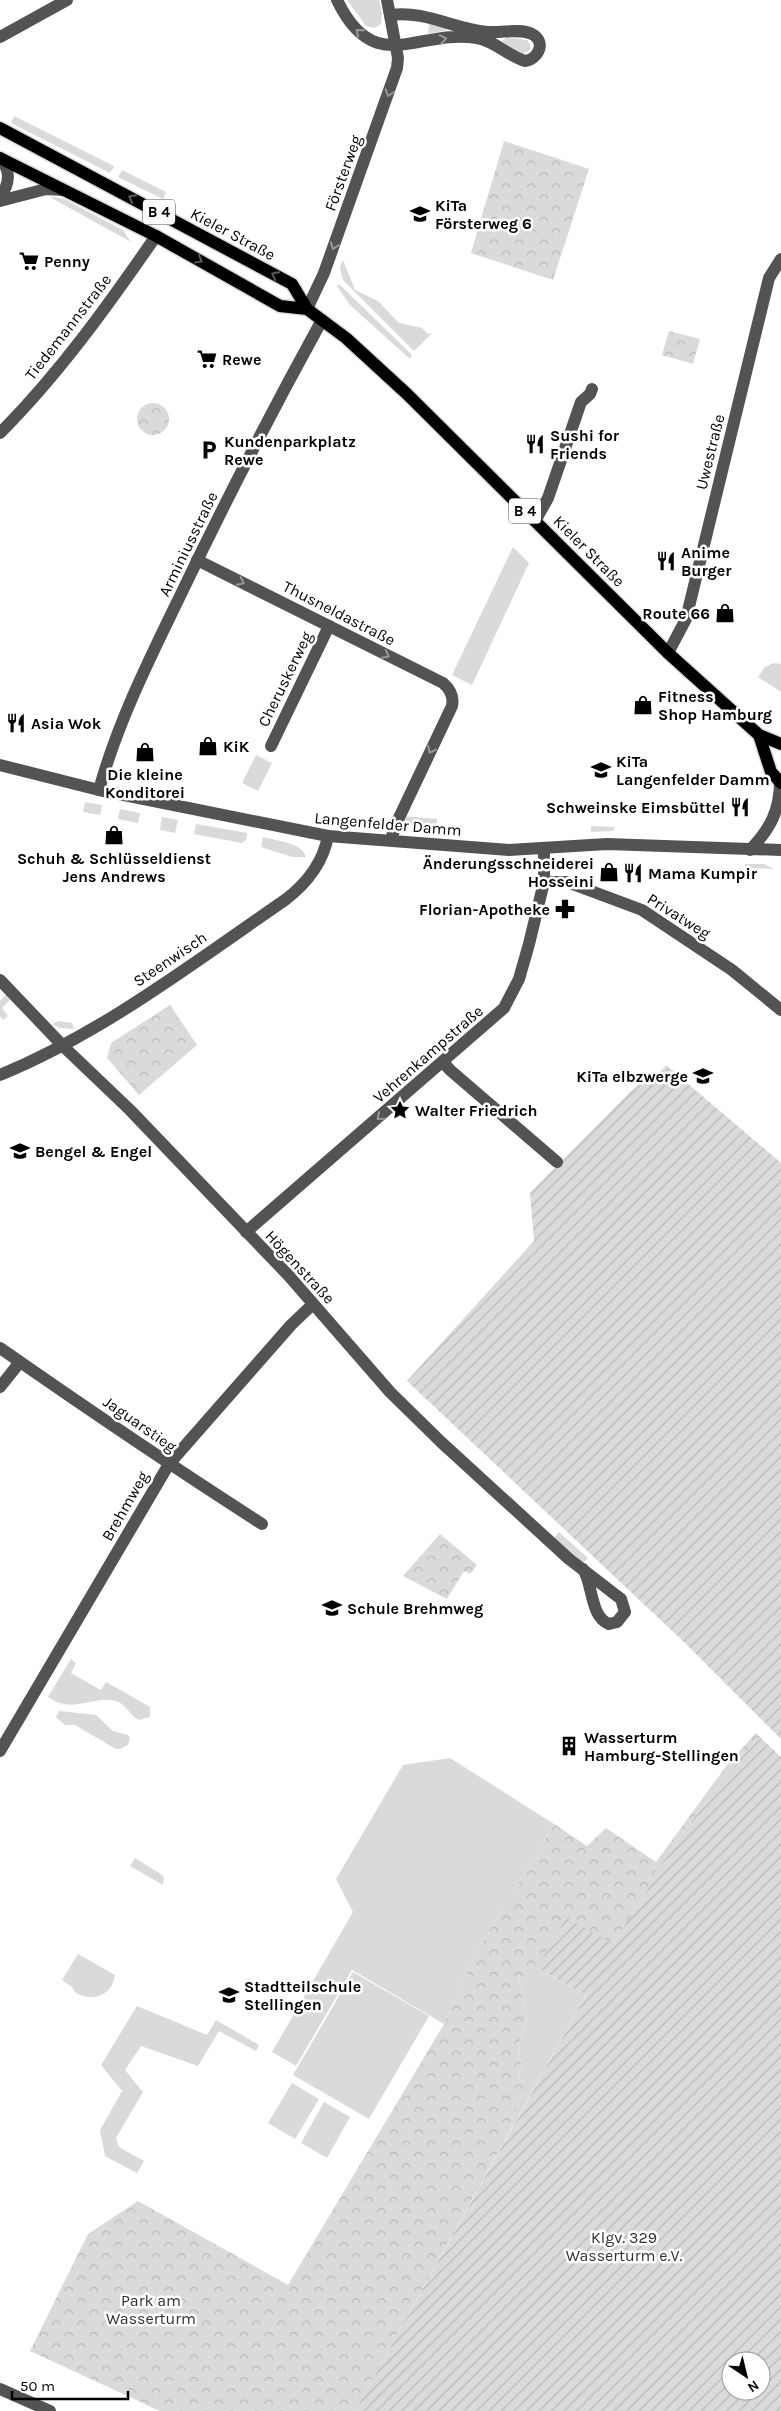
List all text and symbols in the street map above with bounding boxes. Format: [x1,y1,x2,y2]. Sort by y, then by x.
one-way arrow [356,28,365,37]
one-way arrow [438,34,447,44]
one-way arrow [384,88,394,96]
street label: Försterweg [320,132,366,214]
one-way arrow [128,194,137,204]
place label: KiTa Försterweg 6 [435,196,532,233]
road number: B 4 [143,200,175,224]
school or university icon: KiTa Försterweg 6 [409,203,431,225]
street label: Kieler Straße [187,204,279,264]
one-way arrow [330,241,340,249]
supermarket icon: Penny [18,250,40,272]
place label: Penny [44,252,90,271]
one-way arrow [193,253,202,263]
street label: Tiedemannstraße [21,270,115,384]
one-way arrow [272,271,281,281]
supermarket icon: Rewe [196,348,218,370]
place label: Rewe [222,350,261,369]
street label: Uwestraße [691,412,729,492]
place label: Sushi for Friends [550,426,620,463]
place label: Kundenparkplatz Rewe [224,432,356,469]
restaurant icon: Sushi for Friends [524,433,546,455]
parking icon: Kundenparkplatz Rewe [198,439,220,461]
street label: Arminiusstraße [154,488,222,600]
road number: B 4 [509,498,541,524]
street label: Kieler Straße [549,511,629,591]
place label: Anime Burger [681,543,732,580]
restaurant icon: Anime Burger [655,550,677,572]
one-way arrow [236,576,245,586]
street label: Thusneldastraße [280,577,398,649]
shop icon: Route 66 [714,602,736,624]
place label: Route 66 [642,604,710,623]
street label: Cheruskerweg [254,628,316,730]
one-way arrow [381,648,390,659]
place label: Fitness Shop Hamburg [658,687,772,724]
shop icon: Fitness Shop Hamburg [632,694,654,716]
restaurant icon: Asia Wok [5,712,27,734]
place label: Asia Wok [31,714,102,733]
shop icon: KiK [197,735,219,757]
place label: KiK [223,737,250,756]
shop icon: Die kleine Konditorei [134,741,156,763]
one-way arrow [427,745,437,754]
place label: KiTa Langenfelder Damm [616,752,770,789]
school or university icon: KiTa Langenfelder Damm [590,759,612,781]
place label: Die kleine Konditorei [105,765,185,802]
restaurant icon: Schweinske Eimsbüttel [729,796,751,818]
place label: Schweinske Eimsbüttel [546,798,725,817]
street label: Langenfelder Damm [314,808,462,840]
shop icon: Schuh & Schlüsseldienst Jens Andrews [103,824,125,846]
place label: Schuh & Schlüsseldienst Jens Andrews [17,849,211,886]
place label: Änderungsschneiderei Hosseini [423,854,594,891]
shop icon: Änderungsschneiderei Hosseini [598,861,620,883]
restaurant icon: Mama Kumpir [622,862,644,884]
place label: Mama Kumpir [648,864,758,883]
street label: Privatweg [644,889,714,943]
pharmacy icon: Florian-Apotheke [554,898,576,920]
place label: Florian-Apotheke [419,900,550,919]
street label: Steenwisch [130,928,210,990]
street label: Vehrenkampstraße [369,1001,487,1107]
school or university icon: KiTa elbzwerge [692,1065,714,1087]
place label: KiTa elbzwerge [576,1067,688,1086]
place icon: Walter Friedrich [389,1099,411,1121]
place label: Walter Friedrich [415,1101,537,1120]
one-way arrow [376,1111,385,1120]
school or university icon: Bengel & Engel [9,1140,31,1162]
place label: Bengel & Engel [35,1142,152,1161]
street label: Högenstraße [261,1226,339,1308]
street label: Jaguarstieg [100,1392,180,1456]
street label: Brehmweg [97,1468,153,1544]
school or university icon: Schule Brehmweg [321,1597,343,1619]
place label: Schule Brehmweg [347,1599,483,1618]
place label: Wasserturm Hamburg-Stellingen [584,1728,739,1765]
building icon: Wasserturm Hamburg-Stellingen [558,1735,580,1757]
place label: Stadtteilschule Stellingen [244,1977,361,2014]
school or university icon: Stadtteilschule Stellingen [218,1984,240,2006]
park label: Klgv. 329 Wasserturm e.V. [566,2228,682,2265]
park label: Park am Wasserturm [106,2291,196,2328]
north arrow [721,2351,771,2401]
scale bar [12,2368,129,2400]
text: N [744,2376,762,2396]
text: 50 m [20,2377,55,2395]

